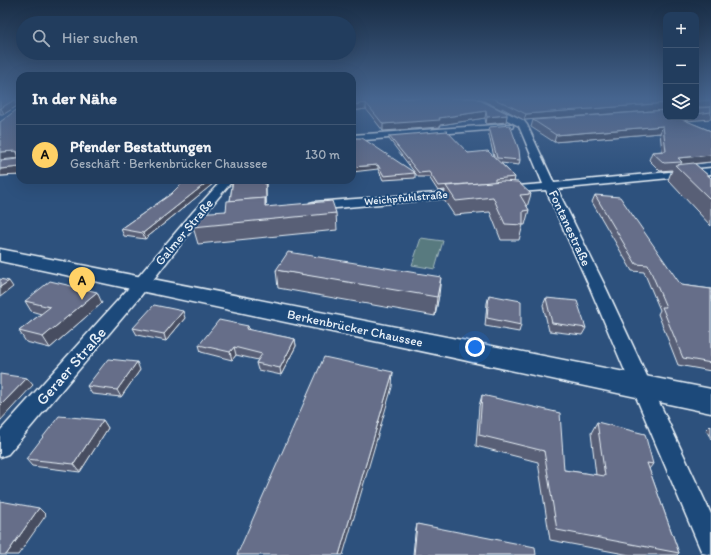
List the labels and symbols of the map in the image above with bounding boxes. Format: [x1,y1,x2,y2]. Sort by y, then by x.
street label: Weichpfuhlstraße [364,188,448,208]
street label: Fontanestraße [546,188,594,268]
street label: Galmer Straße [152,196,216,268]
pin: A [69,267,95,300]
street label: Berkenbrücker Chaussee [286,306,424,350]
street label: Geraer Straße [32,323,110,409]
your location [465,337,485,357]

